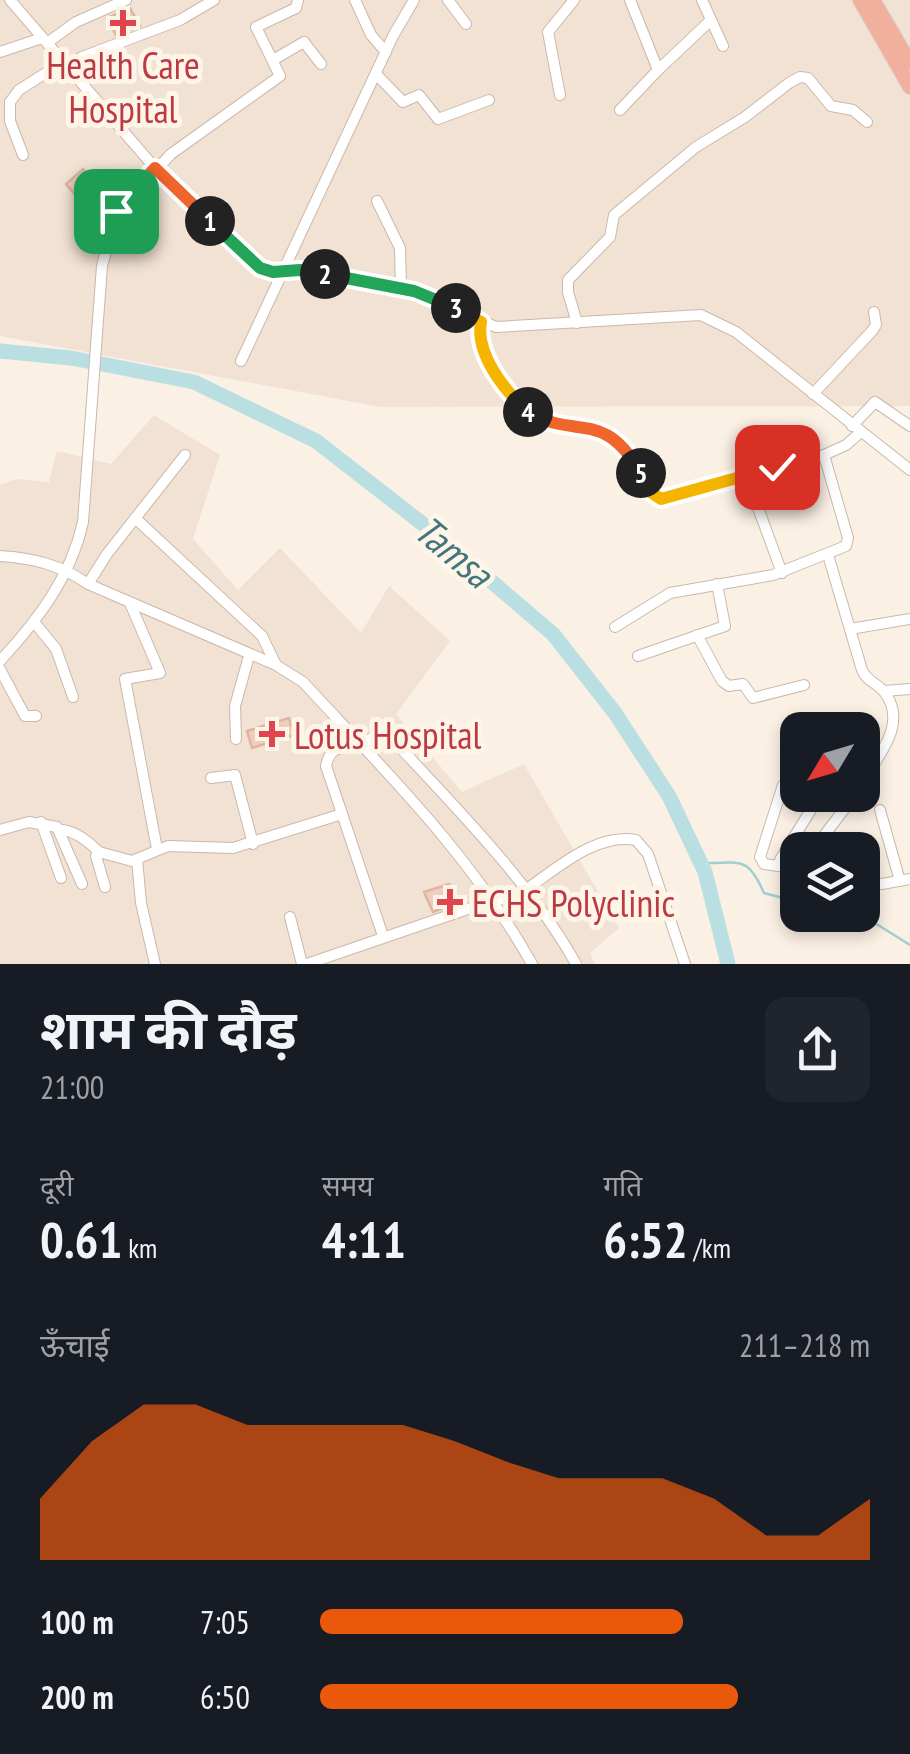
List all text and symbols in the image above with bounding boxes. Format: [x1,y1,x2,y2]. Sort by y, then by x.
marker: Health Care Hospital [110,10,136,36]
place label: Health Care Hospital [46,40,200,133]
pin [74,169,159,254]
icon: arrive [89,184,144,239]
pin: 1 [185,196,235,246]
text: 1 [203,202,217,239]
pin: 2 [300,249,350,299]
text: 2 [318,255,332,292]
pin: 3 [431,283,481,333]
text: 3 [449,289,463,326]
pin: 4 [503,387,553,437]
text: 4 [521,393,535,430]
pin [735,425,820,510]
icon: check [750,440,805,495]
pin: 5 [616,448,666,498]
text: 5 [634,454,648,491]
water label: Tamsa [404,503,505,600]
place label: Lotus Hospital [294,710,481,759]
north arrow [780,712,880,812]
map controls [780,712,880,932]
marker: Lotus Hospital [259,721,285,747]
button: layers [780,832,880,932]
place label: ECHS Polyclinic [472,878,675,927]
marker: ECHS Polyclinic [437,889,463,915]
text: शाम की दौड़ [40,993,297,1064]
button: share [765,997,870,1102]
text: 21:00 [40,1066,104,1108]
text: दूरी [40,1167,74,1204]
text: समय [322,1167,374,1204]
text: गति [603,1167,642,1204]
text: 0.61 [40,1207,122,1272]
text: 4:11 [322,1207,406,1272]
text: 6:52 [603,1207,688,1272]
text: km [122,1229,157,1266]
text: /km [688,1229,731,1266]
text: ऊँचाई [40,1324,109,1366]
text: 211–218 m [739,1324,870,1366]
text: 100 m [40,1601,114,1643]
text: 7:05 [200,1601,250,1643]
text: 200 m [40,1676,114,1718]
text: 6:50 [200,1676,250,1718]

